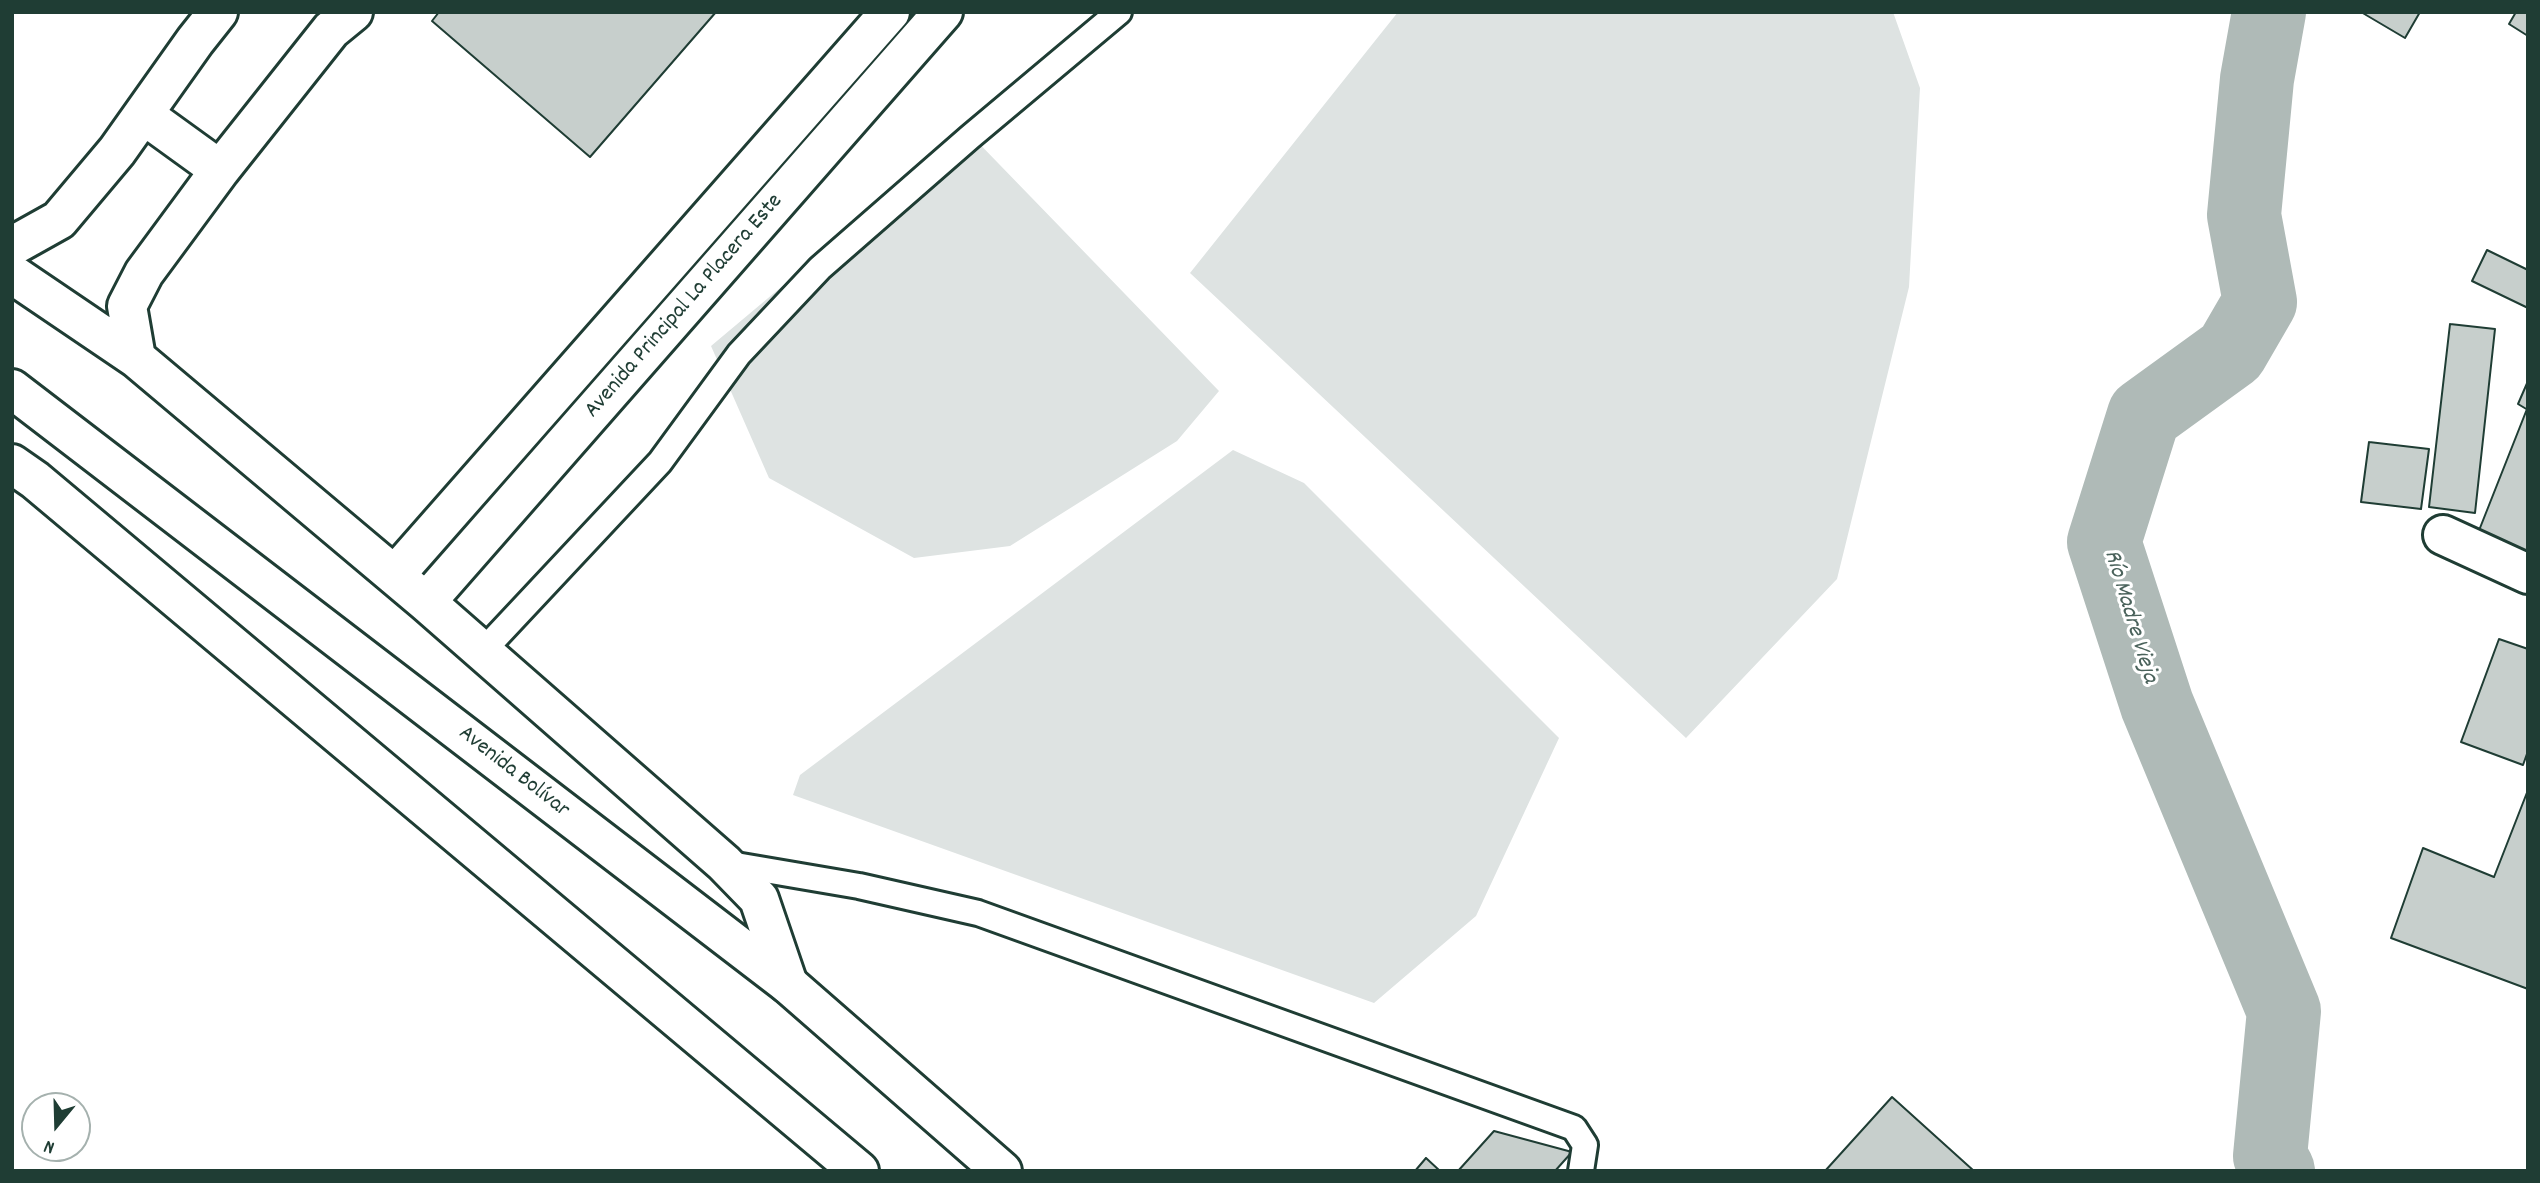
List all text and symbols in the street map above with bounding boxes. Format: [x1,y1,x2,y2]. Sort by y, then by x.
street label: Avenida Principal La Placera Este [580,189,790,425]
water label: Río Madre Vieja [2095,547,2163,687]
street label: Avenida Bolívar [452,721,574,825]
north arrow [21,1092,91,1162]
text: N [41,1131,58,1160]

